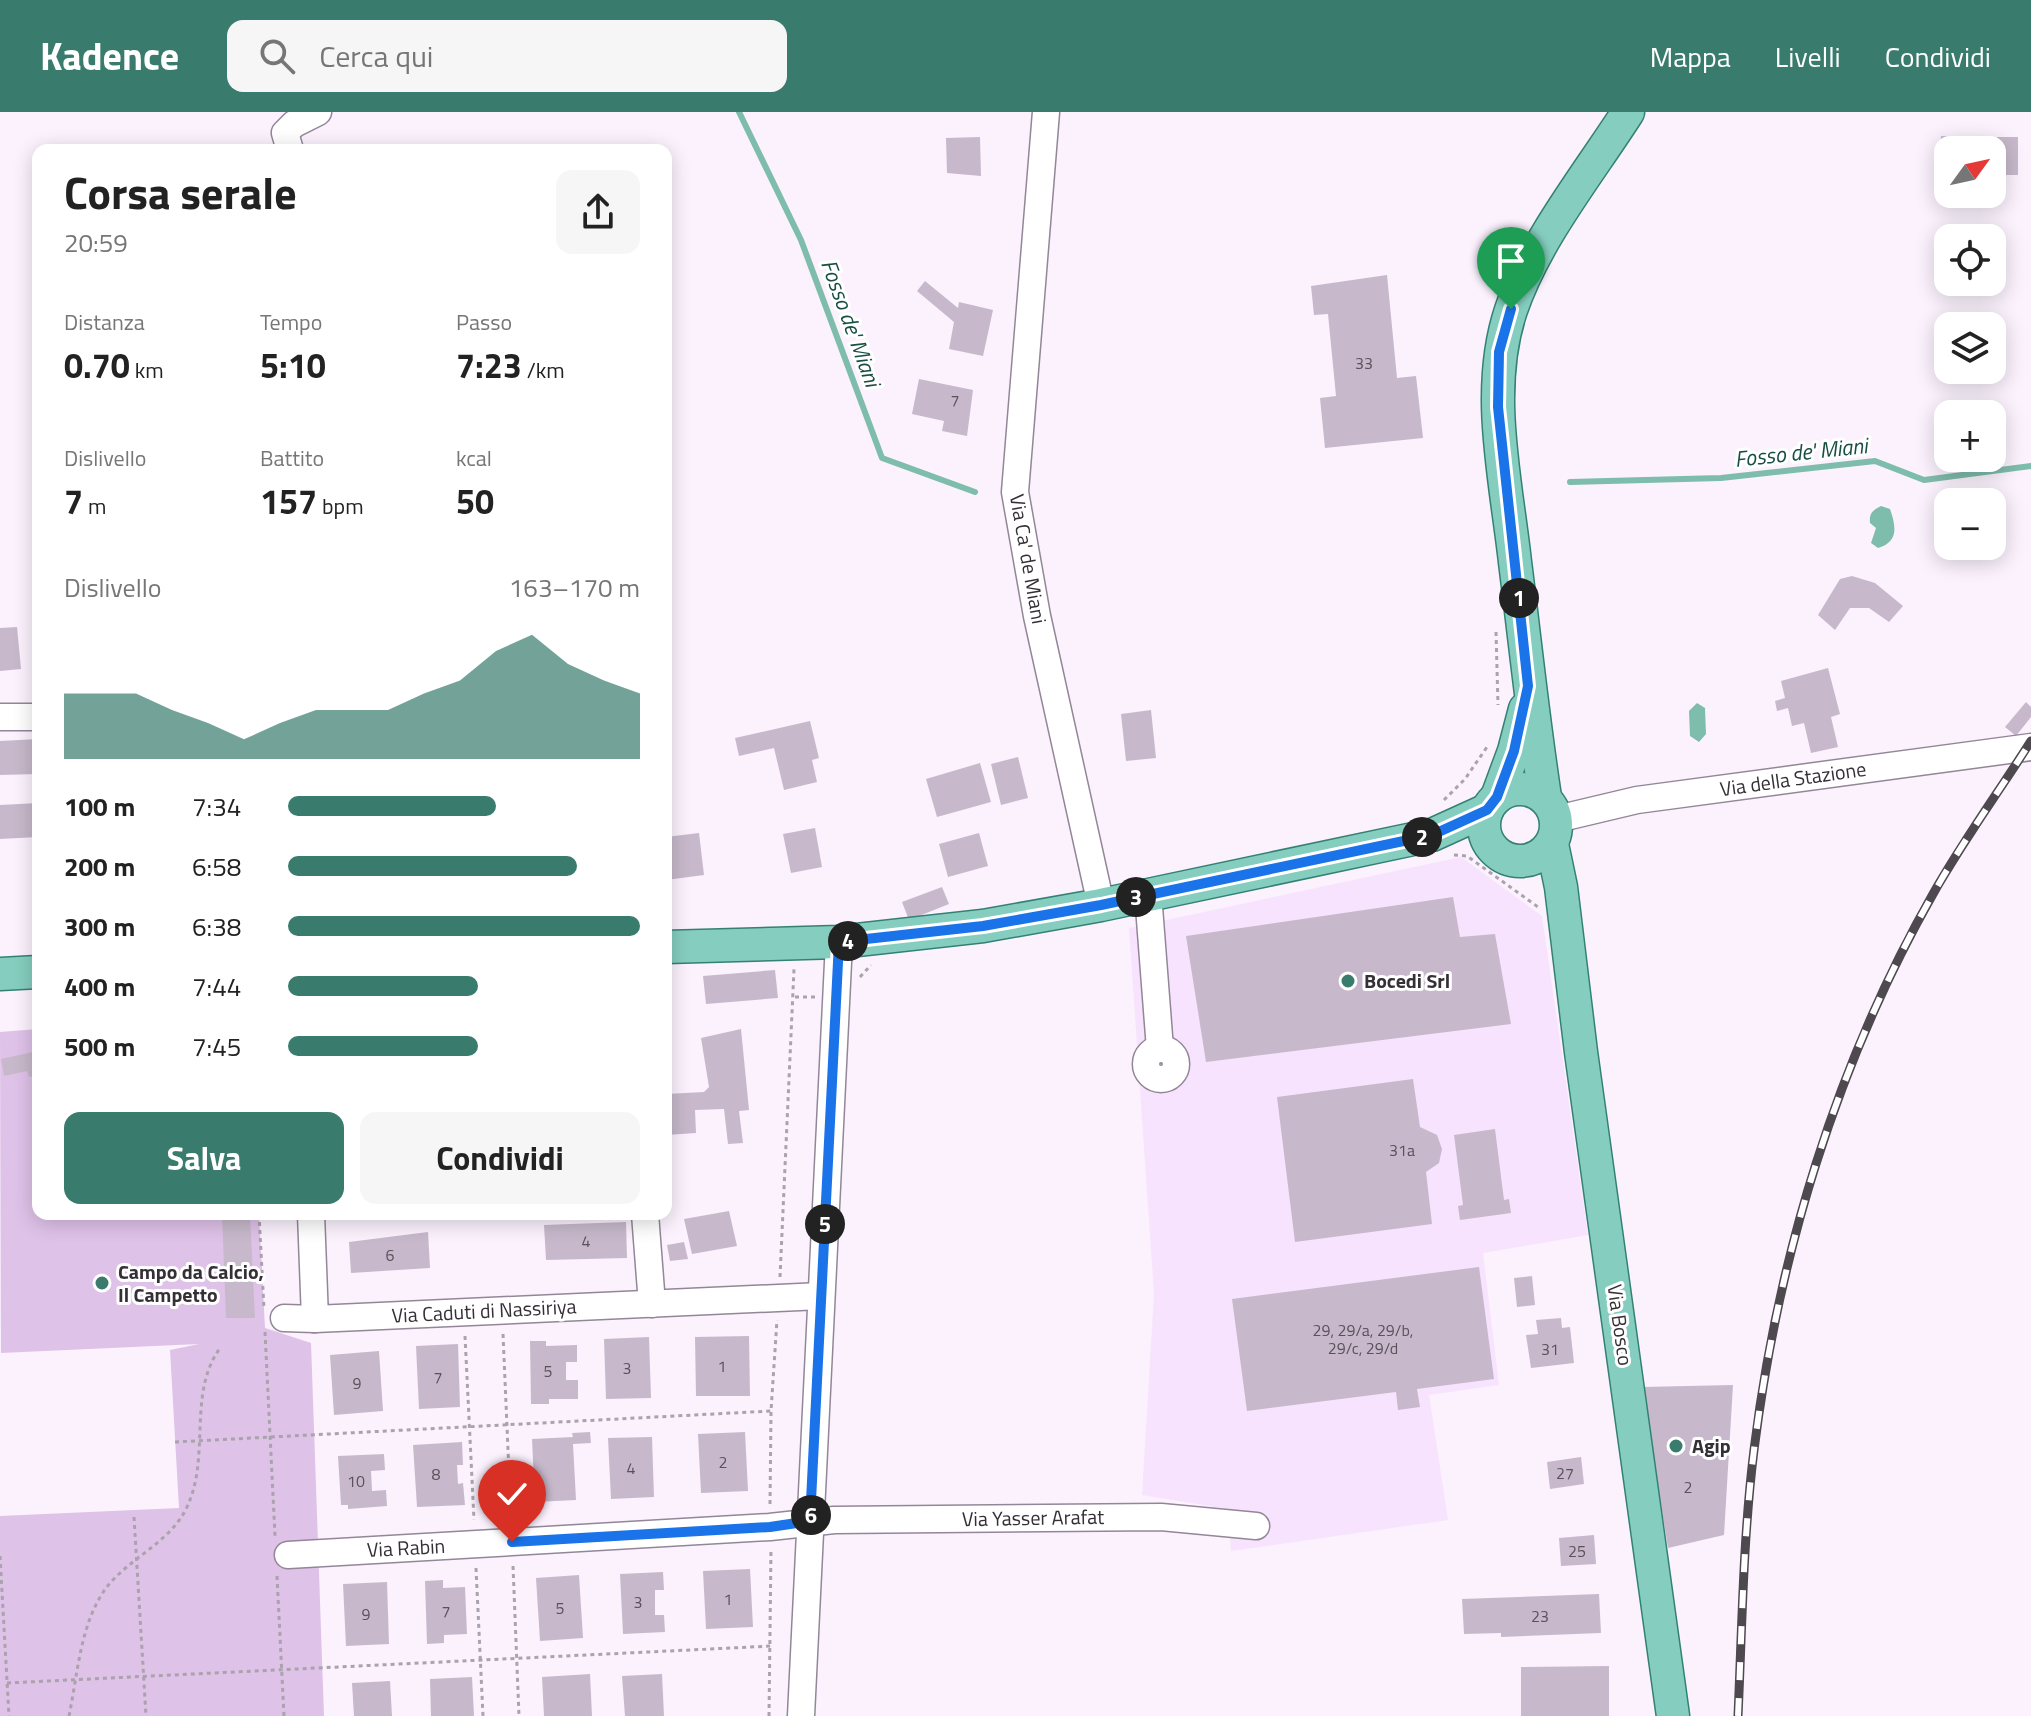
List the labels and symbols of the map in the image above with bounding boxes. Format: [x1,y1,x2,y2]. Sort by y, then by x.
north arrow [1934,136,2006,208]
pin [1477,227,1545,309]
water label: Fosso de' Miani [812,255,891,394]
house number: 33 [1355,351,1373,375]
house number: 7 [951,388,959,412]
water label: Fosso de' Miani [1733,428,1872,476]
street label: Via Ca' de Miani [1002,492,1055,626]
pin: 1 [1499,578,1539,618]
street label: Via della Stazione [1718,753,1868,804]
pin: 2 [1402,817,1442,857]
pin: 3 [1116,877,1156,917]
pin: 4 [828,921,868,961]
place label: Bocedi Srl [1364,965,1450,996]
marker: Bocedi Srl [1339,972,1357,990]
house number: 31a [1389,1138,1415,1162]
pin: 5 [805,1204,845,1244]
house number: 4 [582,1229,591,1253]
house number: 6 [386,1243,395,1267]
place label: Campo da Calcio, Il Campetto [118,1256,264,1310]
marker: Campo da Calcio, Il Campetto [93,1274,111,1292]
street label: Via Bosco [1599,1282,1642,1368]
street label: Via Caduti di Nassiriya [391,1290,577,1331]
house number: 29, 29/a, 29/b, 29/c, 29/d [1313,1318,1413,1360]
house number: 31 [1541,1337,1559,1361]
house number: 1 [718,1354,726,1378]
house number: 3 [623,1356,631,1380]
house number: 5 [544,1359,553,1383]
house number: 7 [434,1365,442,1389]
house number: 9 [353,1371,362,1395]
place label: Agip [1692,1430,1731,1461]
marker: Agip [1667,1437,1685,1455]
house number: 2 [719,1450,727,1474]
house number: 4 [627,1456,636,1480]
pin [478,1460,546,1542]
house number: 27 [1556,1461,1574,1485]
house number: 8 [432,1462,441,1486]
house number: 10 [347,1469,365,1493]
house number: 2 [1684,1475,1692,1499]
pin: 6 [791,1495,831,1535]
street label: Via Yasser Arafat [961,1501,1104,1534]
street label: Via Rabin [366,1530,446,1565]
house number: 25 [1568,1539,1586,1563]
house number: 1 [724,1587,732,1611]
house number: 3 [634,1590,642,1614]
house number: 5 [556,1596,565,1620]
house number: 7 [442,1599,450,1623]
house number: 9 [362,1602,371,1626]
house number: 23 [1531,1604,1549,1628]

